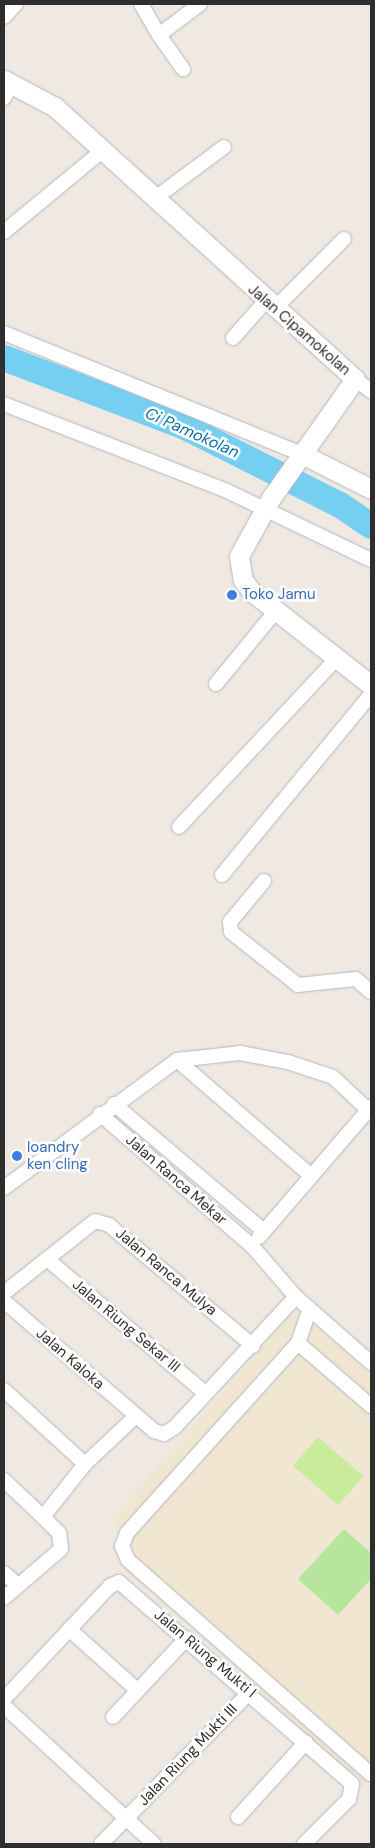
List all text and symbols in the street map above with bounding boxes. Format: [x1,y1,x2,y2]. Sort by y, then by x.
street label: Jalan Cipamokolan [244,281,354,379]
water label: Ci Pamokolan [142,404,242,462]
place label: Toko Jamu [242,586,315,604]
marker: Toko Jamu [226,589,238,601]
street label: Jalan Ranca Mekar [122,1131,230,1229]
place label: loandry ken cling [27,1138,88,1173]
marker: loandry ken cling [11,1150,23,1162]
street label: Jalan Ranca Mulya [112,1224,220,1320]
street label: Jalan Riung Sekar III [69,1276,183,1376]
street label: Jalan Kaloka [32,1325,108,1393]
street label: Jalan Riung Mukti I [150,1606,260,1702]
street label: Jalan Riung Mukti III [135,1700,241,1810]

